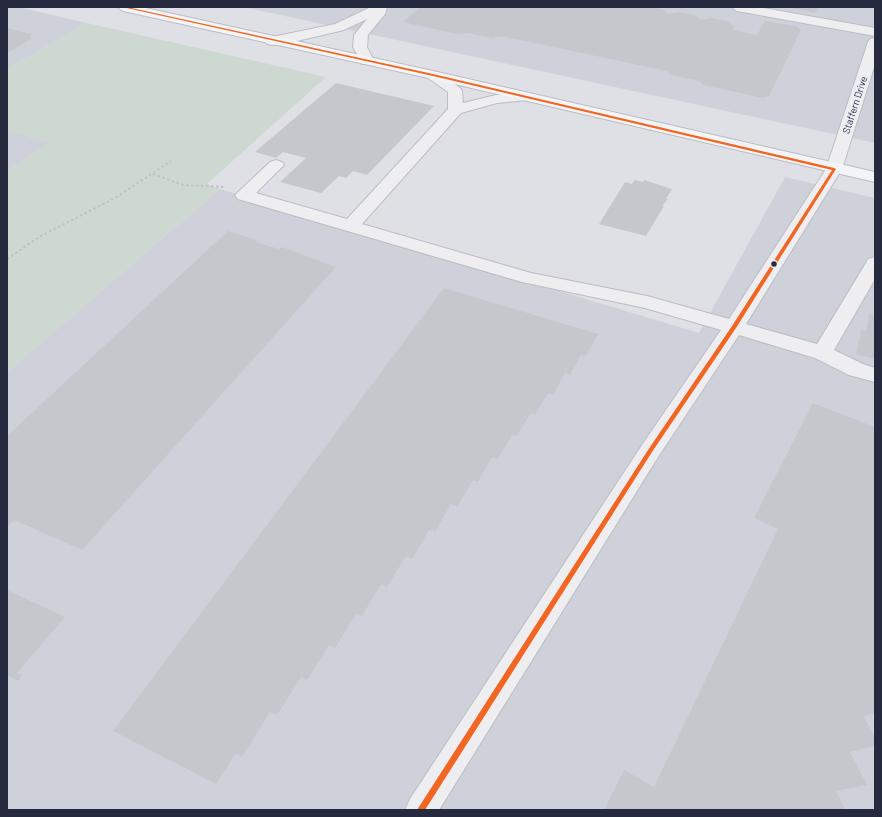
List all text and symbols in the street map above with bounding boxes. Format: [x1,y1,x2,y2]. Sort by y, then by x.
street label: Staffern Drive [840,75,870,135]
unlabelled marker [769,259,779,269]

